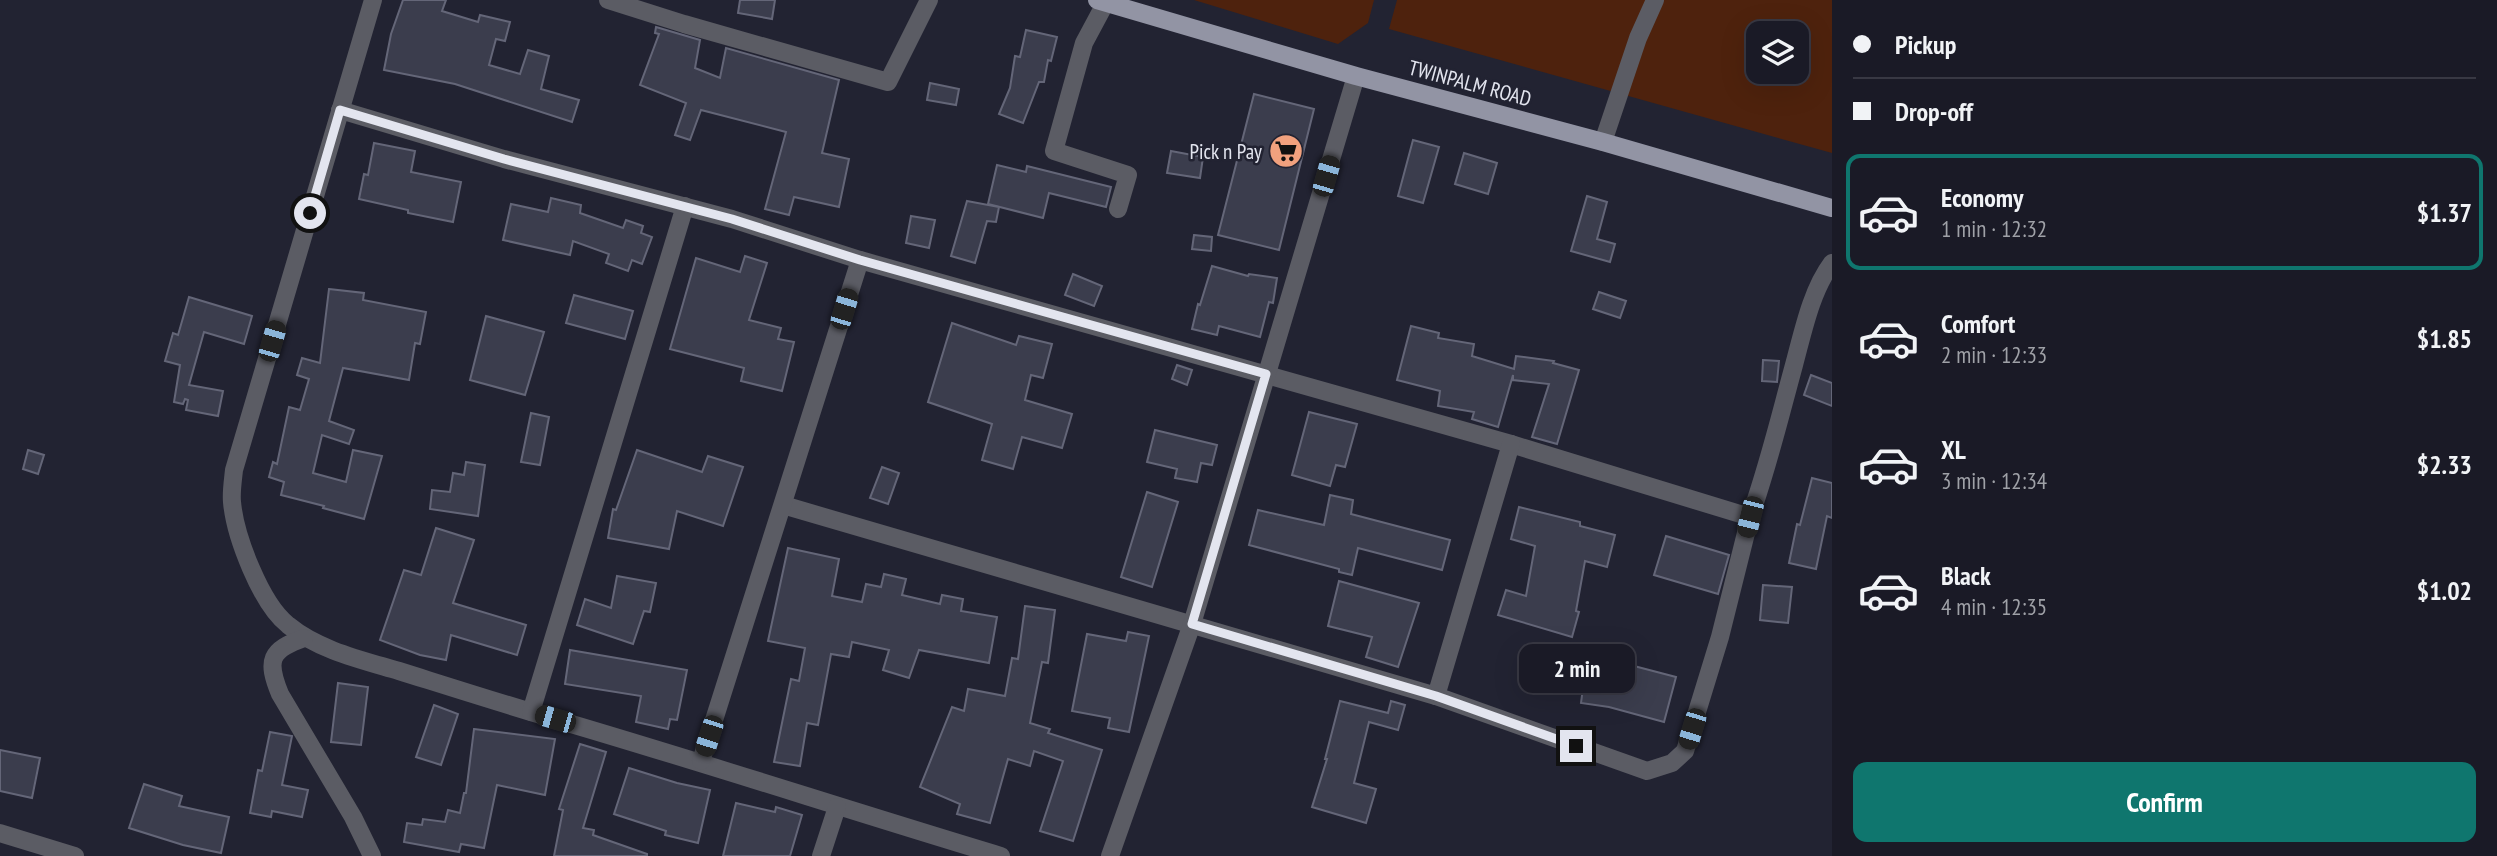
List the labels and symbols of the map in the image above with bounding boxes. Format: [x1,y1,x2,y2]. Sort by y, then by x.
street label: TWINPALM ROAD [1406,54,1534,112]
supermarket icon: Pick n Pay [1267,132,1305,170]
place label: Pick n Pay [1190,138,1262,165]
car [1311,153,1342,199]
route start [294,197,326,229]
car [828,286,861,332]
car [257,318,288,364]
car [1735,494,1766,540]
callout: 2 min [1518,644,1634,694]
car [532,703,579,735]
car [1676,706,1709,752]
car [693,713,726,759]
route end [1560,730,1592,762]

